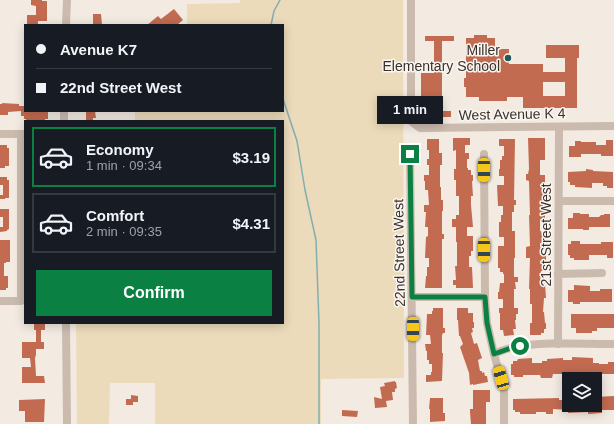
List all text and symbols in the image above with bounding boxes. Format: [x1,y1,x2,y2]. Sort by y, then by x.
text: Avenue K7 [60,41,137,58]
place label: Miller Elementary School [382,42,500,74]
marker: Miller Elementary School [503,53,513,63]
text: 22nd Street West [60,79,181,96]
callout: 1 min [377,96,443,124]
text: 1 min [393,102,427,117]
street label: West Avenue K 4 [458,105,566,123]
icon: car [38,139,74,175]
text: Economy [86,141,154,158]
route end [401,145,419,163]
text: $3.19 [232,149,270,166]
text: 1 min · 09:34 [86,158,162,173]
car [478,158,490,182]
street label: 21st Street West [538,183,554,287]
street label: 22nd Street West [390,199,408,307]
icon: car [38,205,74,241]
text: Comfort [86,207,144,224]
text: $4.31 [232,215,270,232]
text: 2 min · 09:35 [86,224,162,239]
car [478,238,490,262]
button: Confirm [36,270,272,316]
car [407,317,419,341]
route start [511,337,529,355]
car [492,365,510,391]
map controls [562,372,602,412]
button: layers [562,372,602,412]

